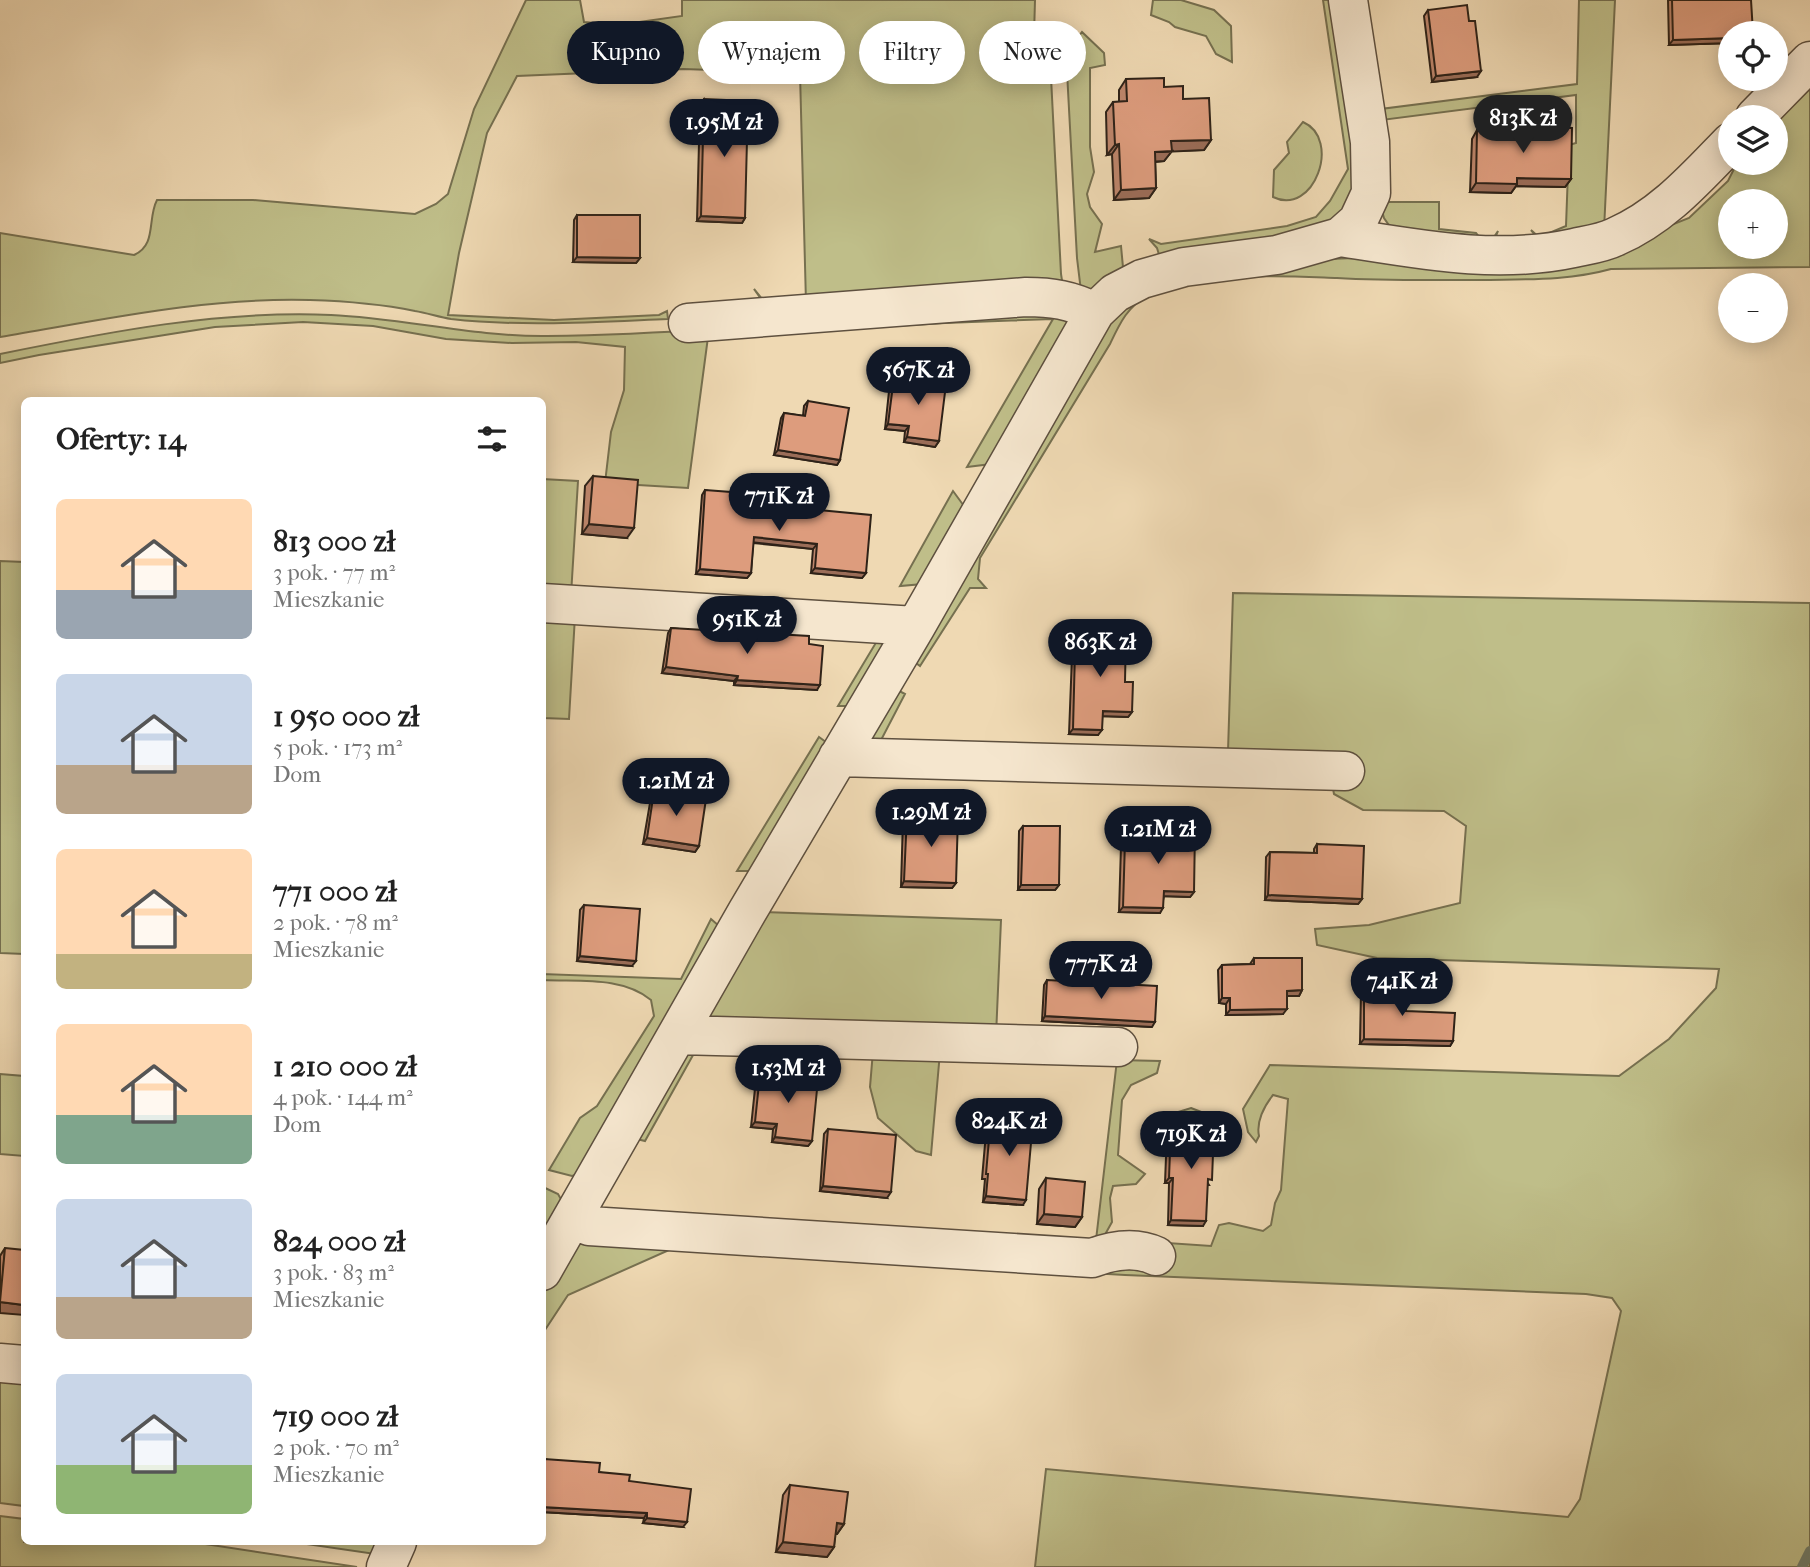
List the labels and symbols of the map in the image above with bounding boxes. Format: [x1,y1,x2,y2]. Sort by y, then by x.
pin: 813K zł [1458,96,1588,155]
pin: 1.95M zł [652,100,796,159]
pin: 567K zł [853,348,983,407]
pin: 771K zł [714,474,844,533]
pin: 951K zł [682,596,812,656]
pin: 863K zł [1035,620,1165,679]
pin: 1.21M zł [604,758,748,818]
pin: 1.29M zł [859,790,1003,849]
pin: 1.21M zł [1086,806,1230,866]
pin: 777K zł [1036,942,1166,1001]
pin: 741K zł [1337,958,1467,1018]
pin: 1.53M zł [716,1046,860,1105]
pin: 824K zł [944,1098,1074,1158]
pin: 719K zł [1126,1112,1256,1171]

